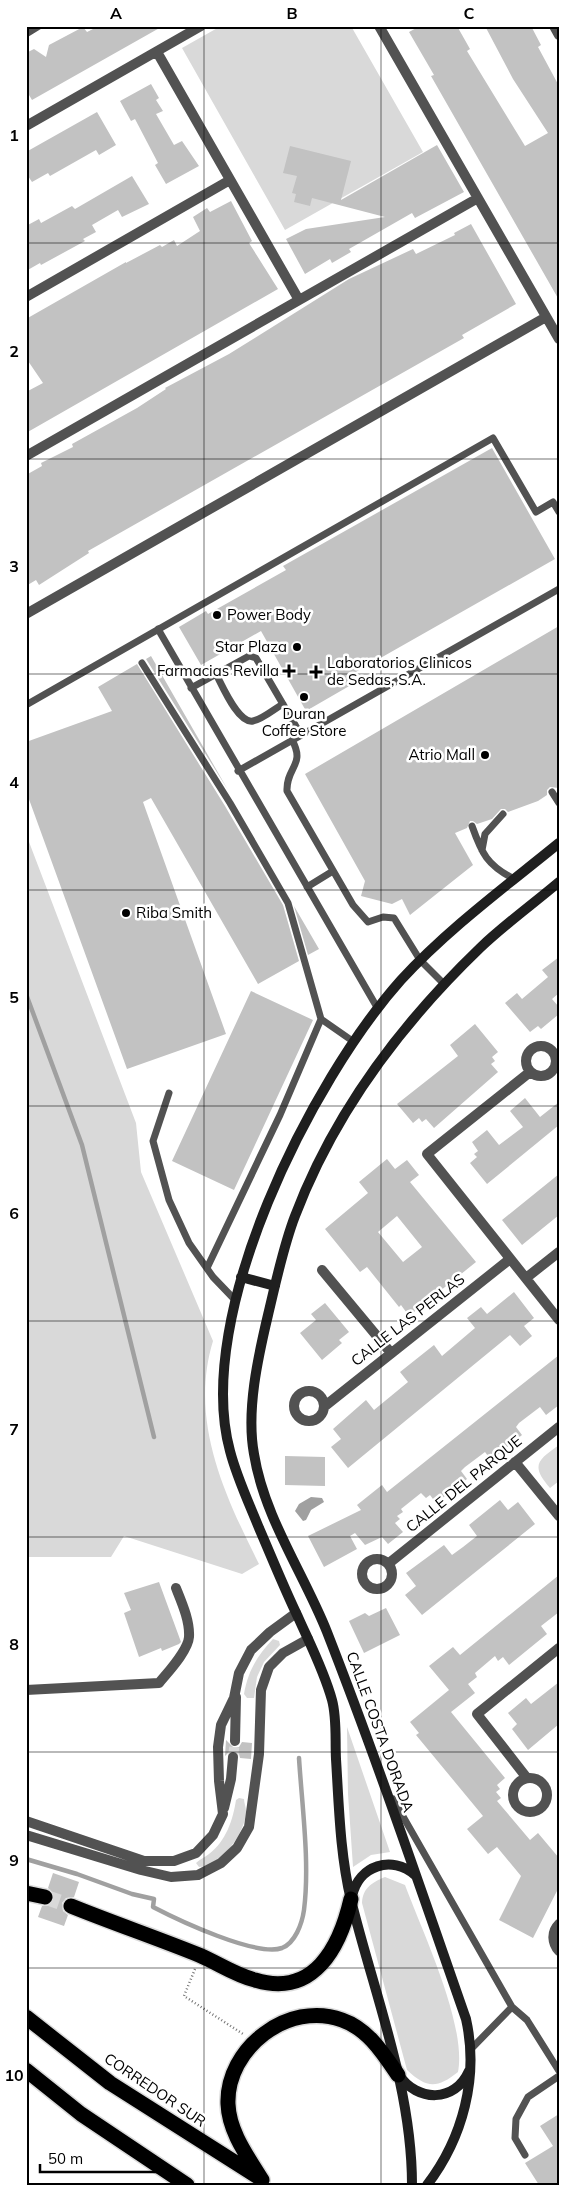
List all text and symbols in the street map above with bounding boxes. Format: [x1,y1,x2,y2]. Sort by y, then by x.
text: A [110,3,122,23]
text: B [286,3,298,23]
text: C [464,3,475,23]
text: 1 [9,125,19,145]
text: 2 [9,341,19,361]
text: 3 [9,556,19,576]
place label: Power Body [227,605,311,624]
marker: Power Body [211,609,223,621]
place label: Star Plaza [215,637,287,656]
marker: Star Plaza [291,641,303,653]
place label: Laboratorios Clinicos de Sedas, S.A. [327,653,472,689]
place label: Farmacias Revilla [157,661,279,680]
marker: Farmacias Revilla [283,665,295,677]
marker: Laboratorios Clinicos de Sedas, S.A. [309,665,323,679]
marker: Duran Coffee Store [298,691,310,703]
place label: Duran Coffee Store [262,704,346,740]
place label: Atrio Mall [408,745,475,764]
marker: Atrio Mall [479,749,491,761]
text: 4 [9,772,19,792]
place label: Riba Smith [136,903,212,922]
marker: Riba Smith [120,907,132,919]
text: 5 [9,987,19,1007]
text: 6 [9,1203,19,1223]
street label: CALLE LAS PERLAS [347,1269,468,1370]
text: 7 [9,1419,19,1439]
street label: CALLE DEL PARQUE [402,1431,526,1536]
text: 8 [9,1634,19,1654]
street label: CALLE COSTA DORADA [343,1649,418,1815]
text: 9 [9,1850,19,1870]
street label: CORREDOR SUR [101,2048,210,2131]
text: 10 [4,2065,24,2085]
scale bar [40,2141,156,2173]
text: 50 m [48,2149,83,2168]

